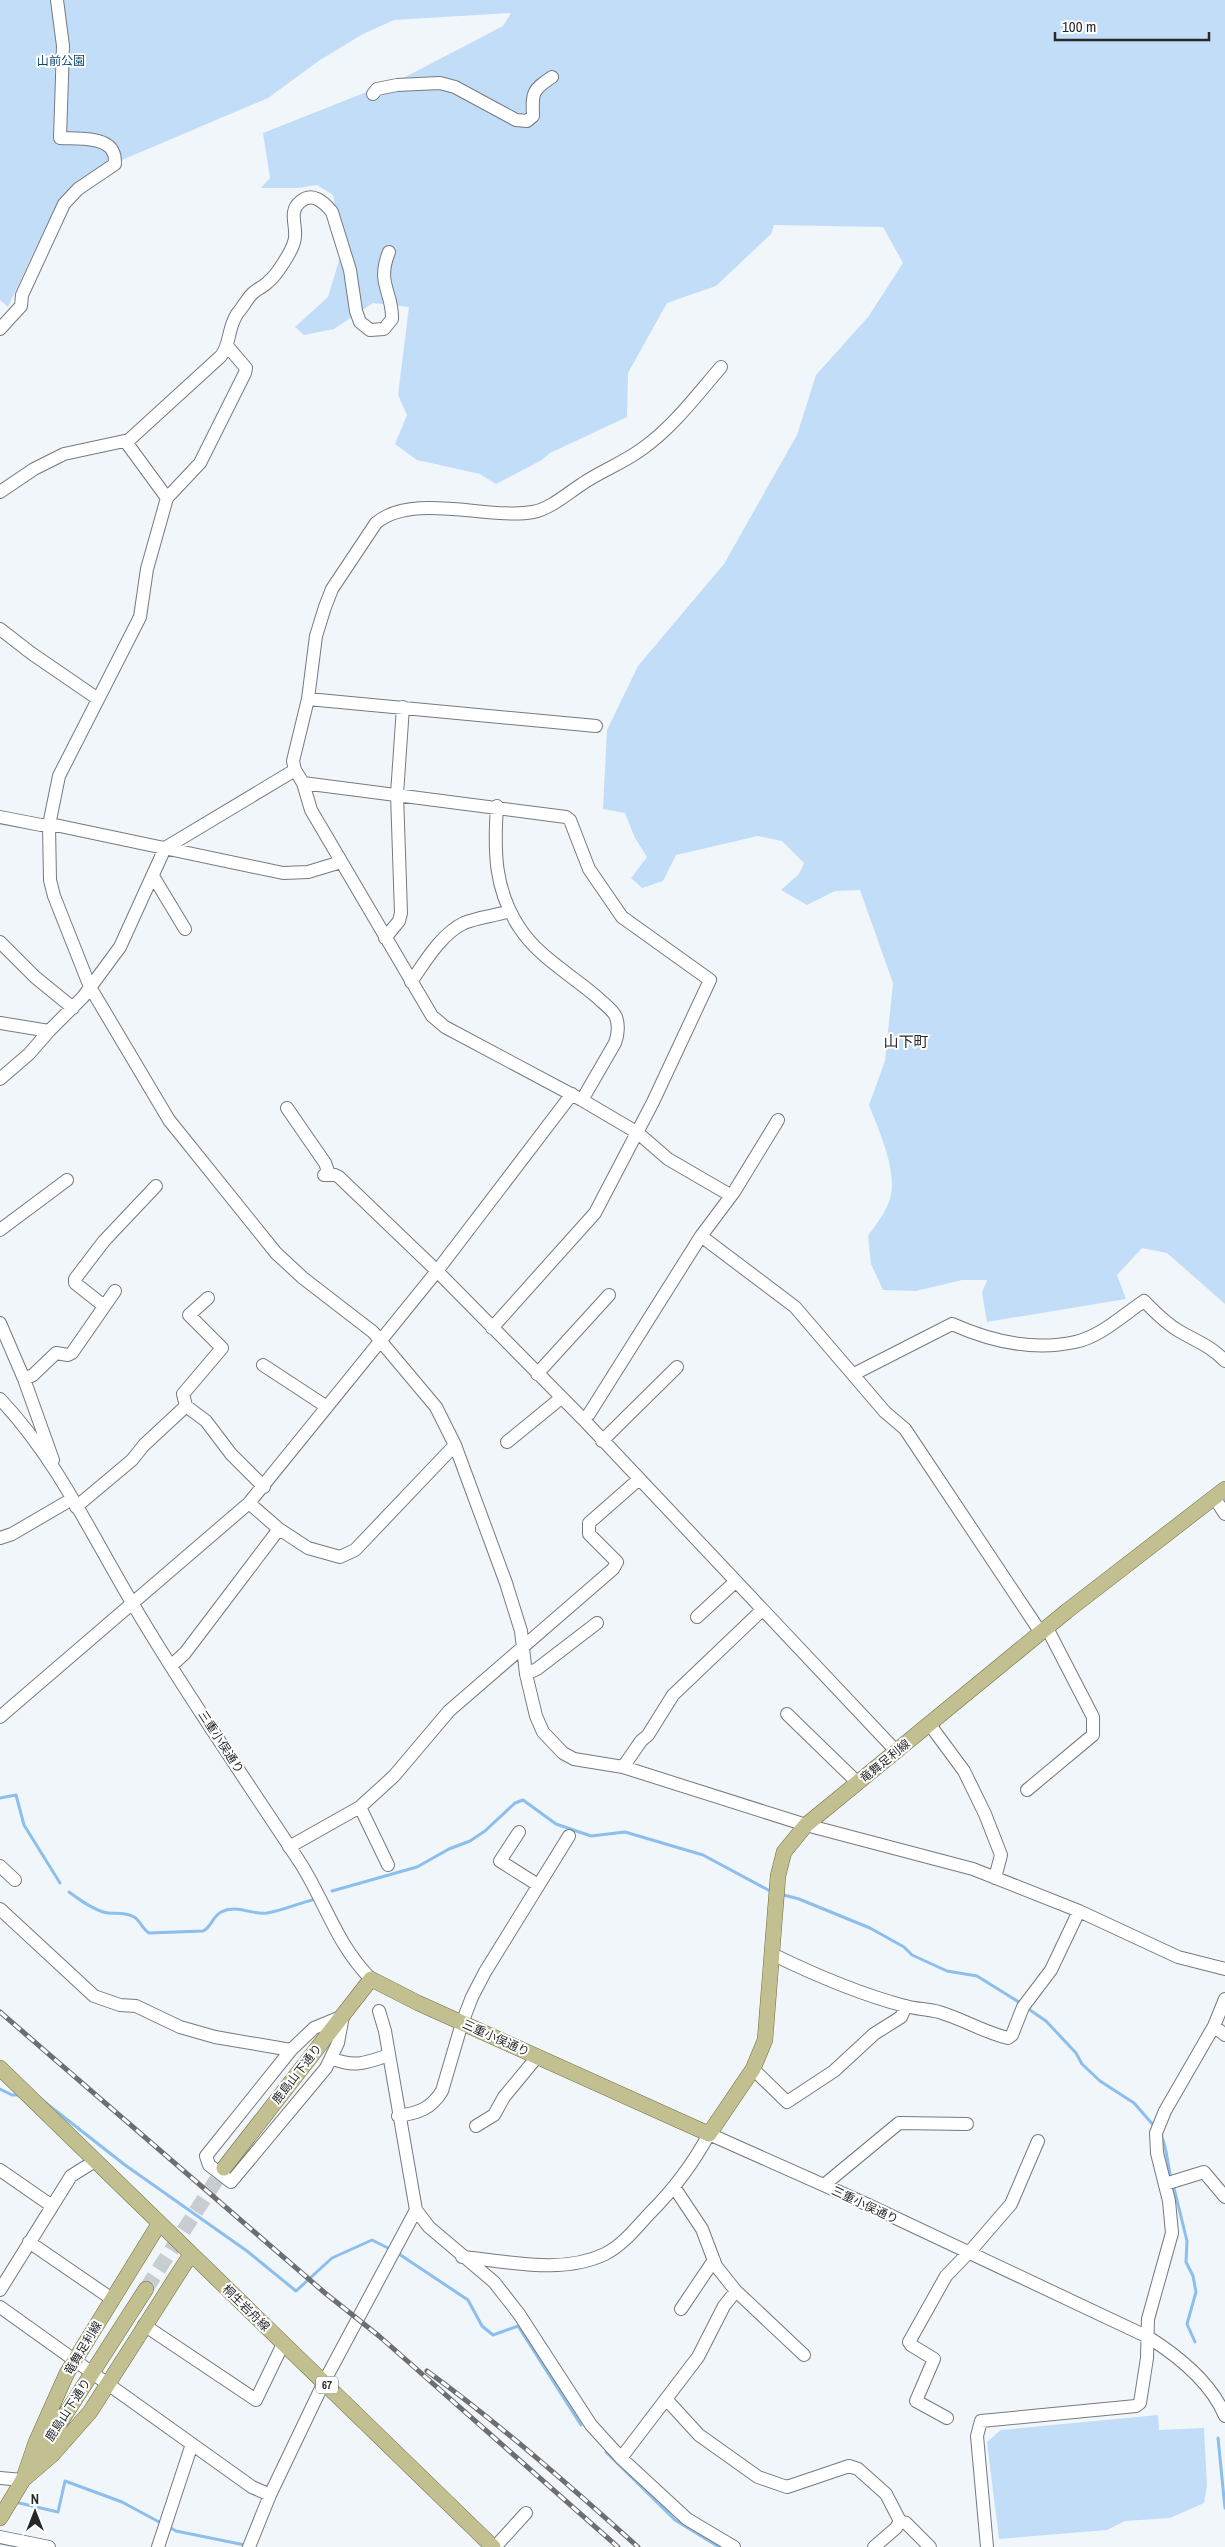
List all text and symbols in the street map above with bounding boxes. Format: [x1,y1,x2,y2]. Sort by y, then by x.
scale bar [1055,10,1209,42]
text: 100 m [1062,16,1096,37]
park label: 山前公園 [37,53,85,69]
district label: 山下町 [883,1031,929,1052]
street label: 三重小俣通り [195,1707,247,1777]
street label: 竜舞足利線 [857,1736,913,1786]
street label: 三重小俣通り [460,2016,532,2060]
street label: 鹿島山下通り [269,2041,325,2107]
street label: 三重小俣通り [829,2183,901,2227]
street label: 桐生岩舟線 [219,2281,273,2335]
street label: 竜舞足利線 [61,2318,105,2378]
street label: 鹿島山下通り [42,2375,94,2445]
road number: 67 [316,2376,338,2394]
north arrow [10,2487,60,2537]
text: N [31,2490,39,2508]

